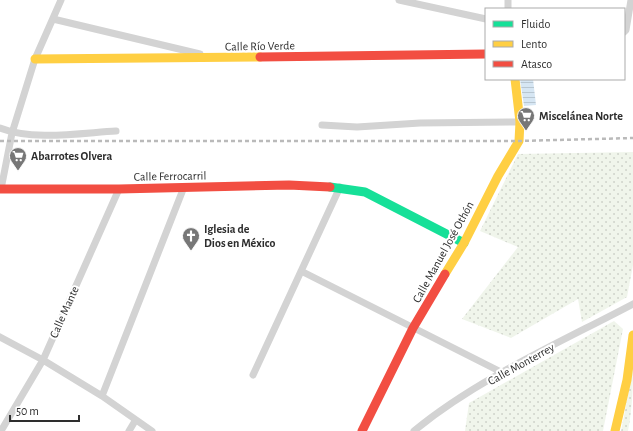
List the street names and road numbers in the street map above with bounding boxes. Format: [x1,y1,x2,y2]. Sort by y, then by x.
street label: Calle Río Verde [225,39,295,53]
street label: Calle Ferrocarril [134,169,206,183]
street label: Calle Manuel José Othón [410,199,476,305]
street label: Calle Mante [47,284,81,340]
street label: Calle Monterrey [486,341,557,388]

